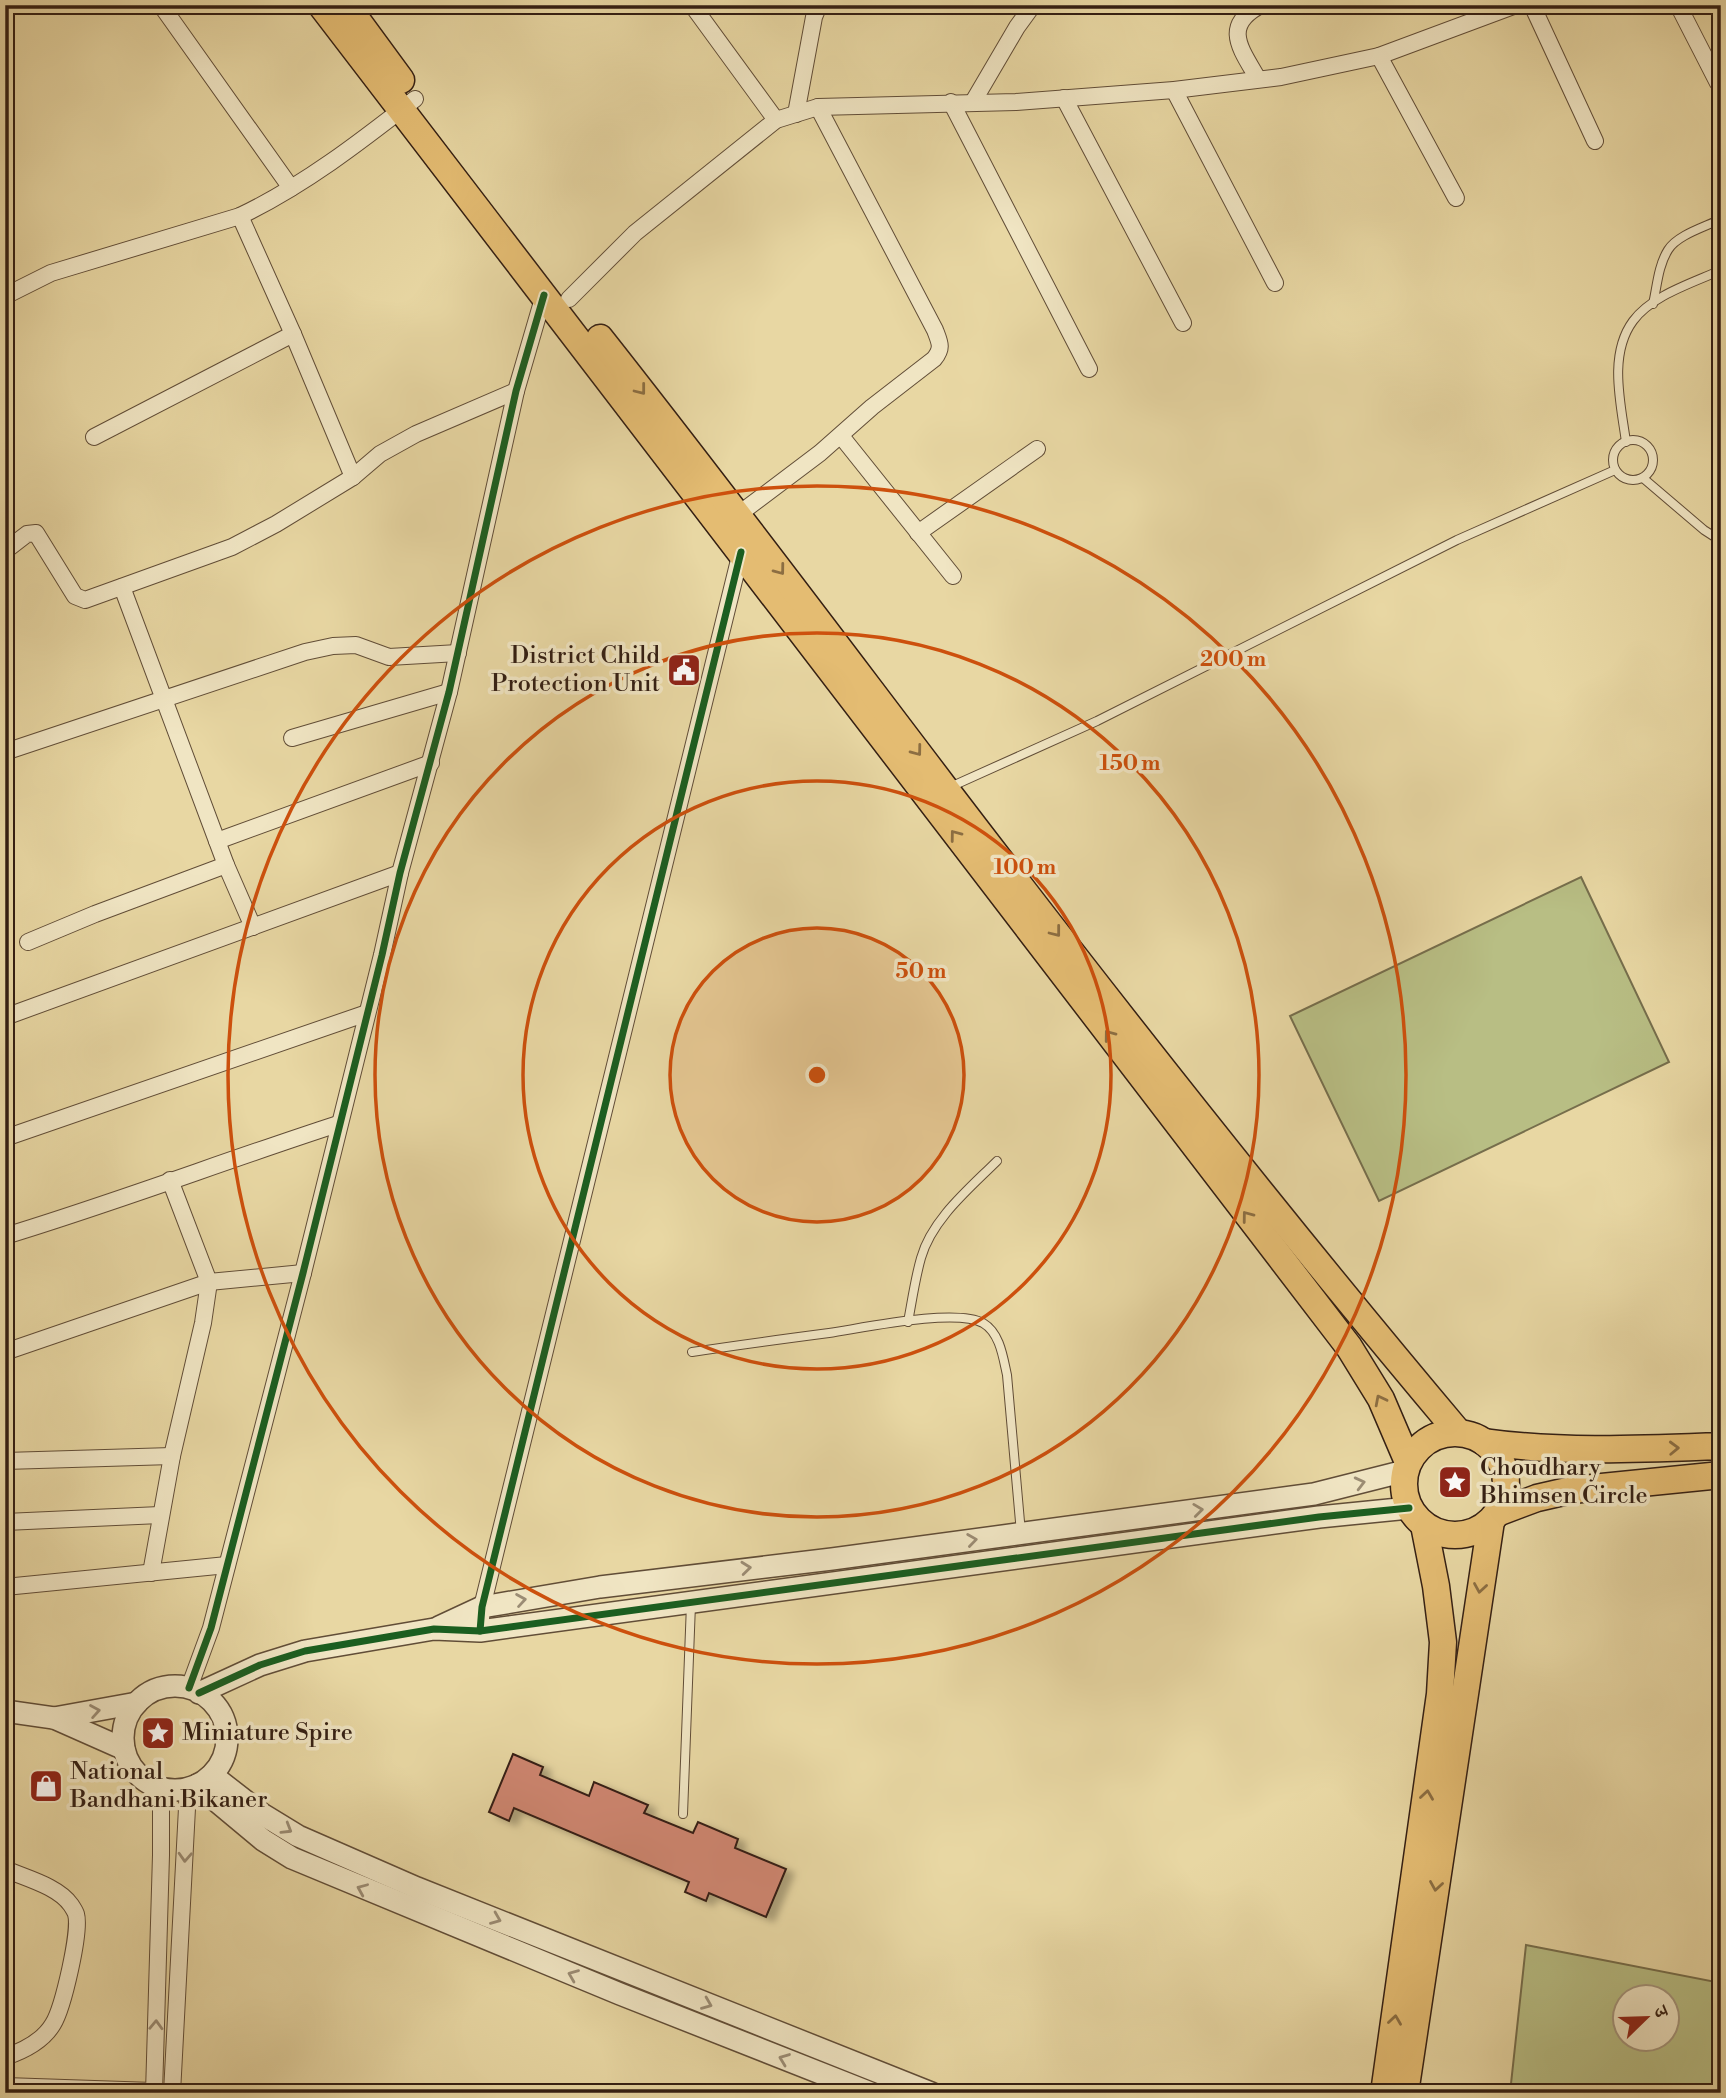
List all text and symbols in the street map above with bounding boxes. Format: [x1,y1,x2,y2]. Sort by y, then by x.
one-way arrow [632,382,645,395]
one-way arrow [772,562,785,574]
place label: District Child Protection Unit [491,641,660,699]
text: 200 m [1200,647,1266,673]
public building icon: District Child Protection Unit [665,651,703,689]
one-way arrow [909,744,922,756]
text: 150 m [1100,751,1160,777]
one-way arrow [951,831,964,843]
text: 100 m [994,855,1056,881]
one-way arrow [1048,924,1061,936]
text: 50 m [896,959,946,985]
one-way arrow [1104,1031,1117,1043]
centre of rings [805,1063,829,1087]
one-way arrow [1242,1211,1255,1224]
one-way arrow [1375,1395,1388,1407]
one-way arrow [1669,1440,1680,1456]
place label: Choudhary Bhimsen Circle [1479,1453,1648,1511]
place icon: Choudhary Bhimsen Circle [1436,1463,1474,1501]
one-way arrow [1353,1477,1365,1491]
one-way arrow [1192,1502,1204,1517]
one-way arrow [966,1533,978,1548]
one-way arrow [741,1561,752,1576]
one-way arrow [1473,1582,1488,1594]
one-way arrow [515,1593,527,1608]
one-way arrow [89,1704,101,1719]
place icon: Miniature Spire [139,1714,177,1752]
place label: Miniature Spire [182,1718,353,1748]
place label: National Bandhani Bikaner [69,1757,268,1815]
shop icon: National Bandhani Bikaner [27,1767,65,1805]
one-way arrow [1419,1789,1434,1801]
one-way arrow [280,1821,293,1834]
one-way arrow [177,1852,192,1863]
one-way arrow [1428,1881,1443,1892]
one-way arrow [357,1883,369,1897]
one-way arrow [489,1911,501,1925]
one-way arrow [567,1969,580,1983]
north arrow [1610,1982,1680,2052]
one-way arrow [700,1996,712,2010]
text: उ [1647,2001,1674,2022]
one-way arrow [1387,2014,1402,2026]
one-way arrow [148,2019,163,2030]
one-way arrow [779,2053,791,2067]

